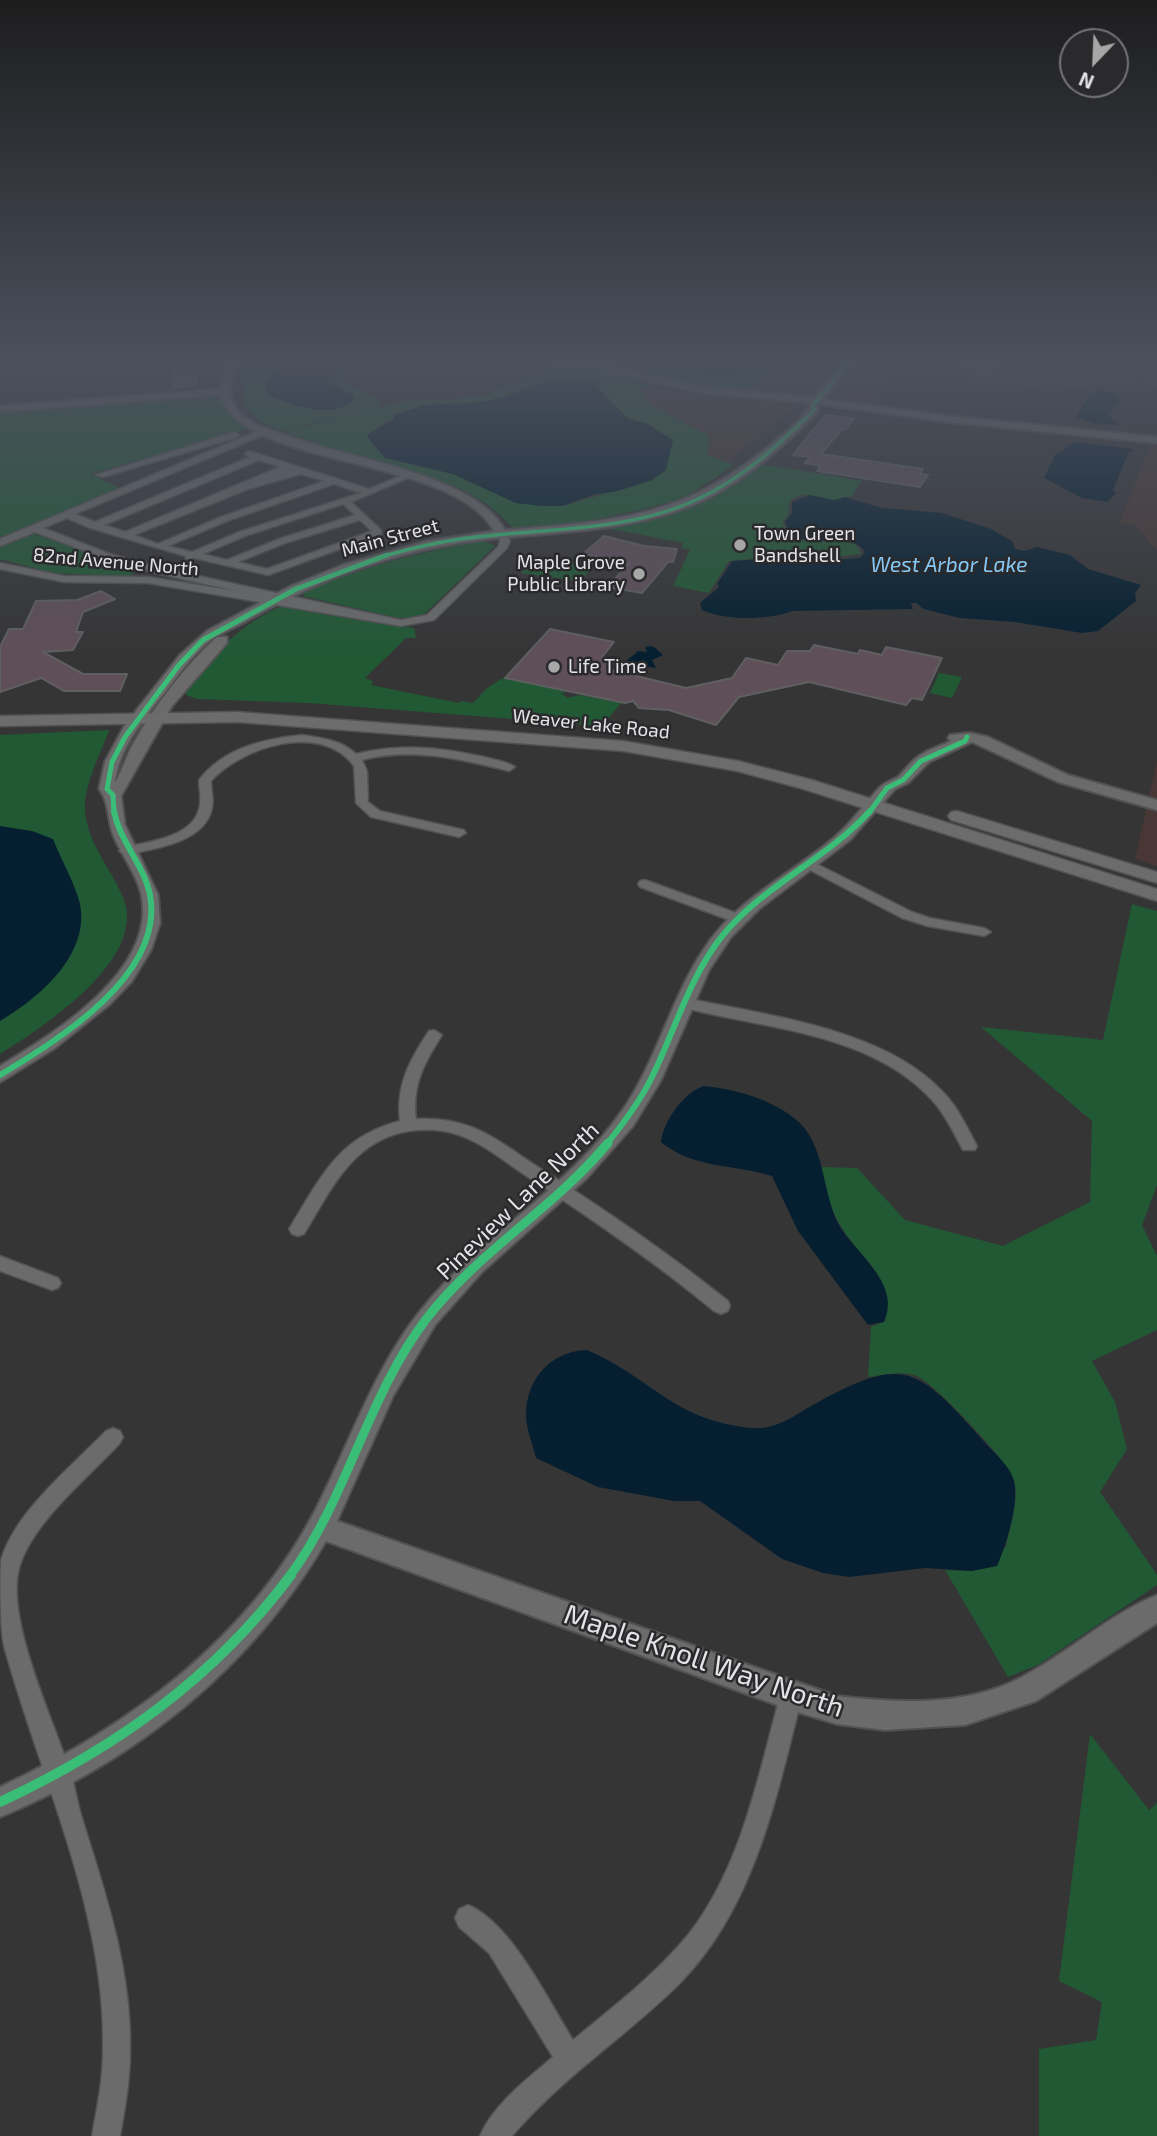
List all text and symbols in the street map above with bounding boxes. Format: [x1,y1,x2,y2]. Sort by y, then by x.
north arrow [1059,28,1129,98]
text: N [1076,68,1097,94]
street label: Main Street [339,514,441,562]
place label: Town Green Bandshell [754,523,855,567]
marker: Town Green Bandshell [732,537,748,553]
street label: 82nd Avenue North [32,543,200,581]
place label: Maple Grove Public Library [507,552,625,596]
water label: West Arbor Lake [870,552,1028,578]
marker: Maple Grove Public Library [631,566,647,582]
place label: Life Time [568,656,647,678]
marker: Life Time [546,659,562,675]
street label: Weaver Lake Road [511,704,671,744]
street label: Pineview Lane North [431,1116,605,1286]
street label: Maple Knoll Way North [560,1597,848,1725]

